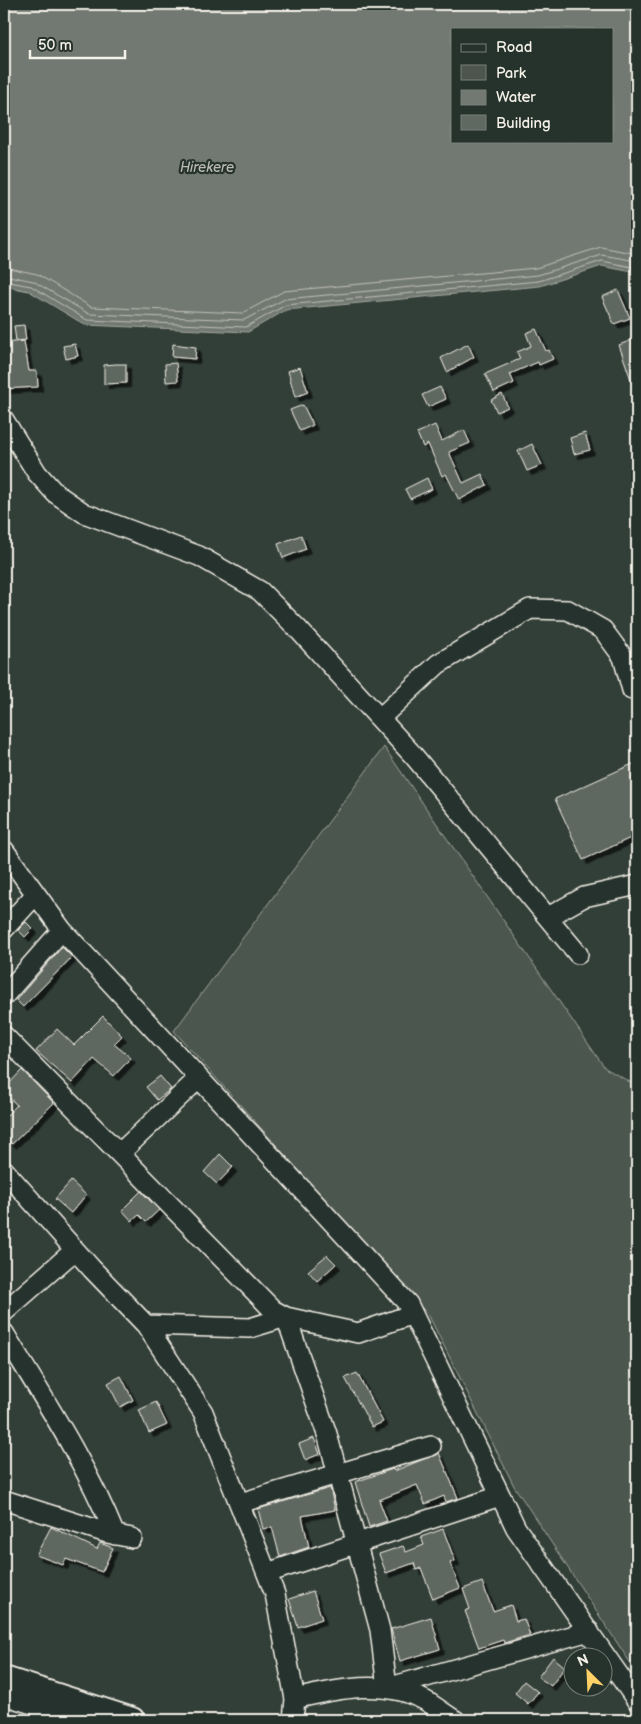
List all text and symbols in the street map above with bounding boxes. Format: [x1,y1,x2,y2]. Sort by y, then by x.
scale bar [30,28,125,60]
legend [451,28,614,142]
text: 50 m [38,36,72,55]
text: Road [496,38,532,57]
text: Park [496,64,527,83]
text: Water [496,88,536,107]
text: Building [496,114,551,133]
water label: Hirekere [180,159,234,176]
north arrow [564,1646,614,1696]
text: N [575,1651,591,1670]

